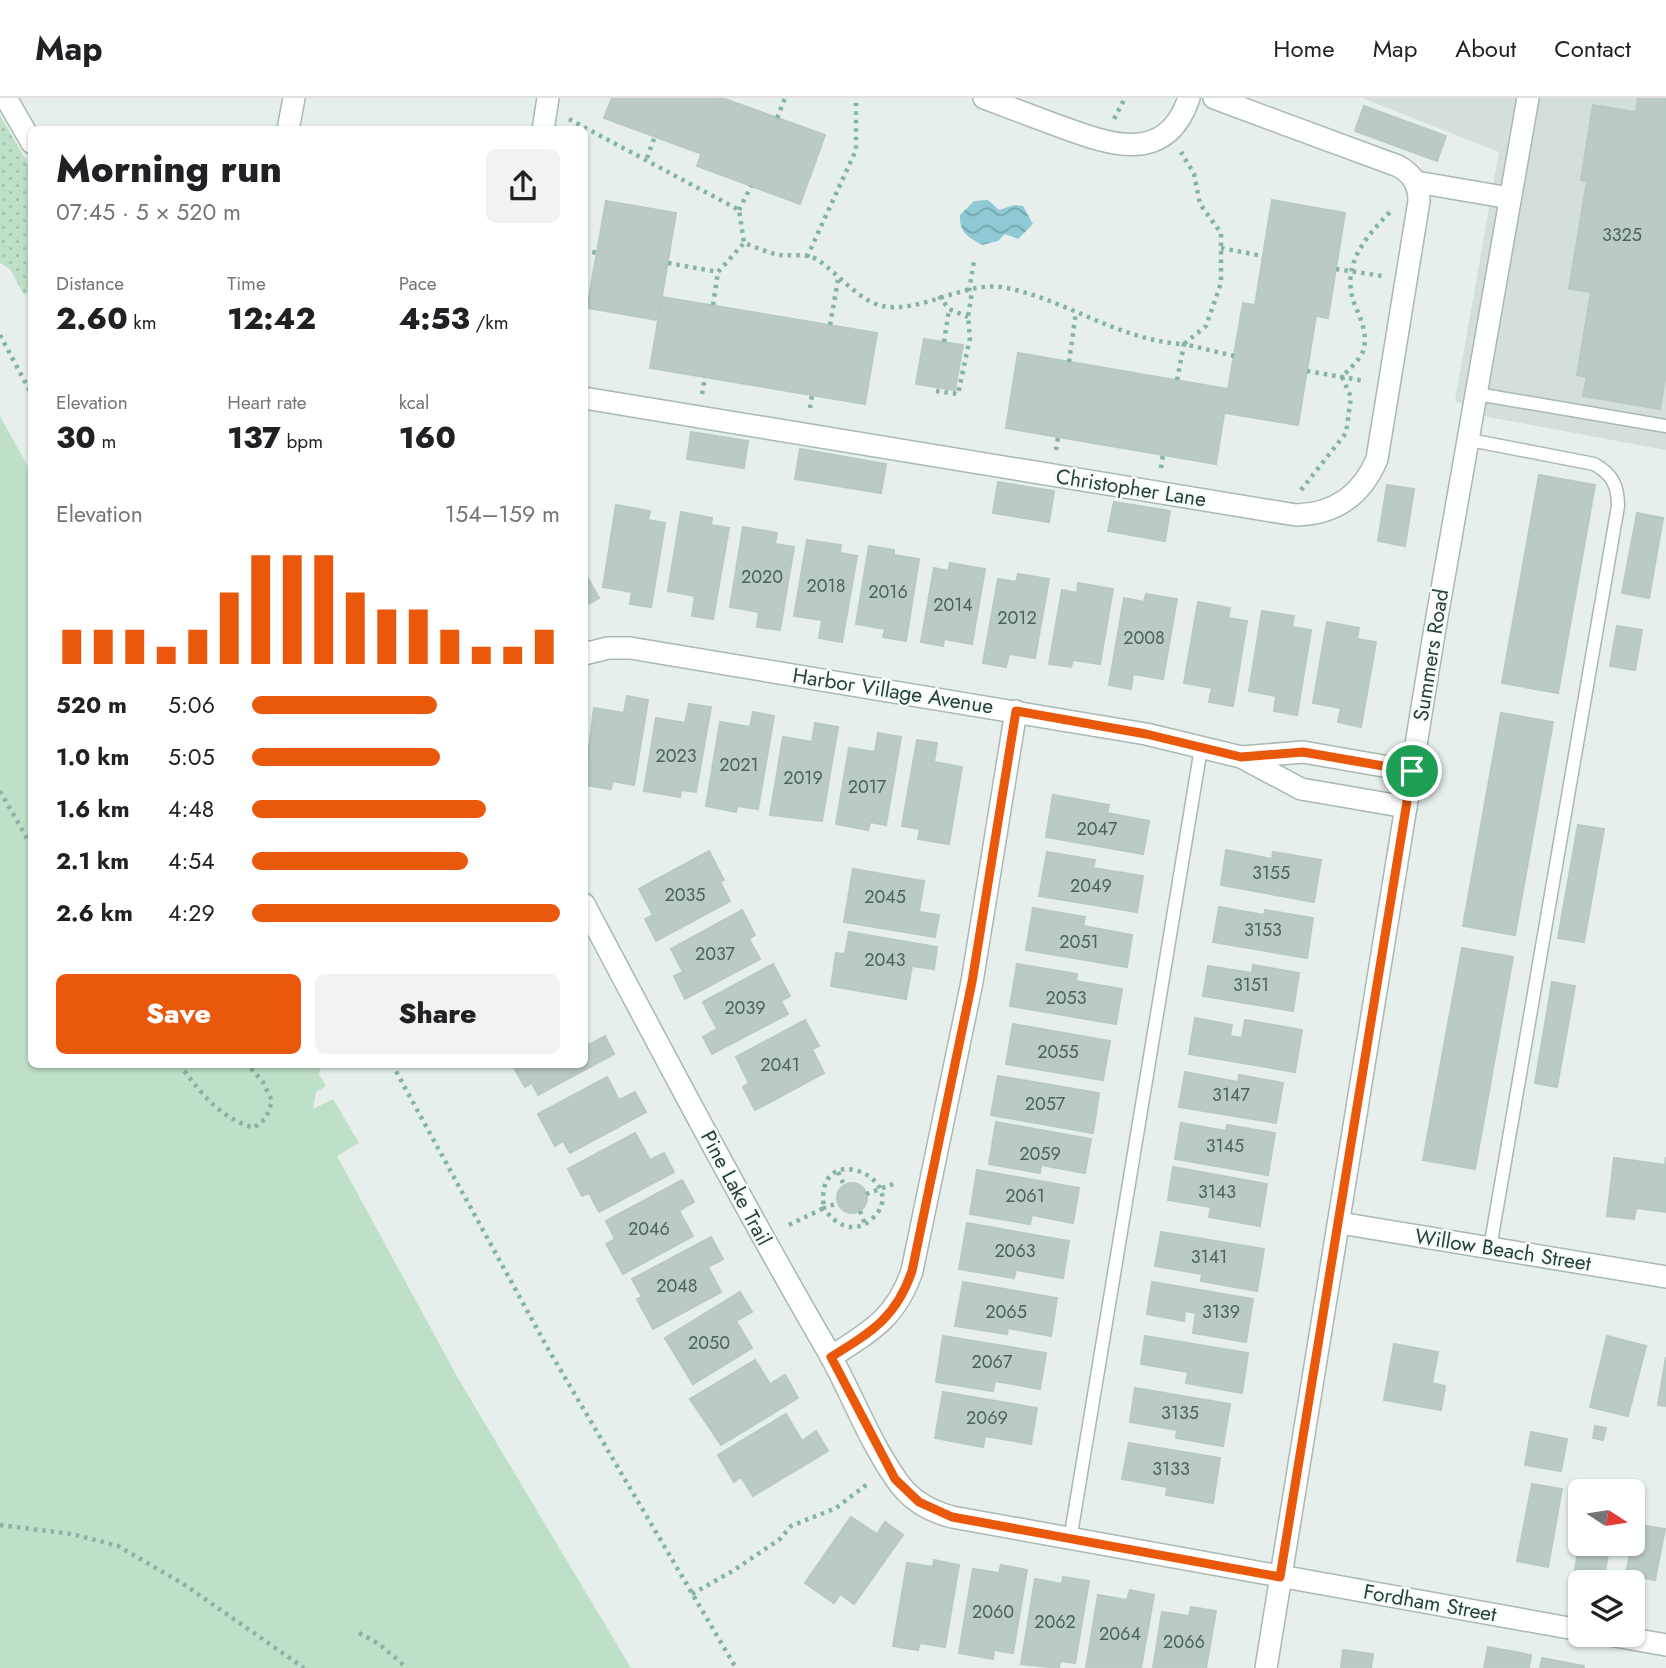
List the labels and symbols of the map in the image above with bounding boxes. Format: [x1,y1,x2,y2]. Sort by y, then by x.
house number: 3325 [1602,222,1642,248]
street label: Christopher Lane [1054,461,1208,515]
house number: 2020 [741,564,783,590]
house number: 2018 [807,573,845,599]
house number: 2016 [868,579,908,605]
street label: Summers Road [1406,587,1456,723]
house number: 2014 [933,592,973,618]
house number: 2012 [997,605,1037,631]
house number: 2008 [1123,625,1165,651]
street label: Harbor Village Avenue [790,660,996,722]
pin [1382,741,1442,801]
house number: 2023 [655,743,697,769]
house number: 2021 [719,752,759,778]
house number: 2019 [783,765,823,791]
house number: 2017 [848,774,887,800]
house number: 2047 [1077,816,1118,842]
house number: 3155 [1252,860,1290,886]
house number: 2049 [1070,873,1112,899]
house number: 2035 [664,882,706,908]
house number: 2045 [864,884,906,910]
house number: 3153 [1244,917,1282,943]
house number: 2051 [1059,929,1099,955]
house number: 2037 [695,941,736,967]
house number: 2043 [864,947,906,973]
house number: 3151 [1233,972,1269,998]
house number: 2053 [1045,985,1087,1011]
house number: 2039 [724,995,766,1021]
house number: 2055 [1037,1039,1079,1065]
house number: 2041 [760,1052,800,1078]
house number: 3147 [1212,1082,1250,1108]
house number: 2057 [1025,1091,1066,1117]
street label: Pine Lake Trail [693,1125,779,1251]
house number: 3145 [1206,1133,1244,1159]
house number: 2059 [1019,1141,1061,1167]
house number: 3143 [1198,1179,1236,1205]
house number: 2061 [1005,1183,1045,1209]
house number: 2046 [628,1216,670,1242]
street label: Willow Beach Street [1413,1221,1593,1279]
house number: 2063 [994,1238,1036,1264]
house number: 3141 [1191,1244,1227,1270]
house number: 2048 [656,1273,698,1299]
house number: 2065 [985,1299,1027,1325]
house number: 3139 [1202,1299,1240,1325]
house number: 2050 [688,1330,730,1356]
house number: 2067 [972,1349,1013,1375]
house number: 3135 [1161,1400,1199,1426]
house number: 2069 [966,1405,1008,1431]
house number: 3133 [1152,1456,1190,1482]
north arrow [1568,1479,1645,1556]
street label: Fordham Street [1361,1577,1499,1629]
house number: 2060 [972,1599,1014,1625]
house number: 2062 [1034,1609,1076,1635]
house number: 2064 [1099,1621,1141,1647]
house number: 2066 [1163,1629,1205,1655]

